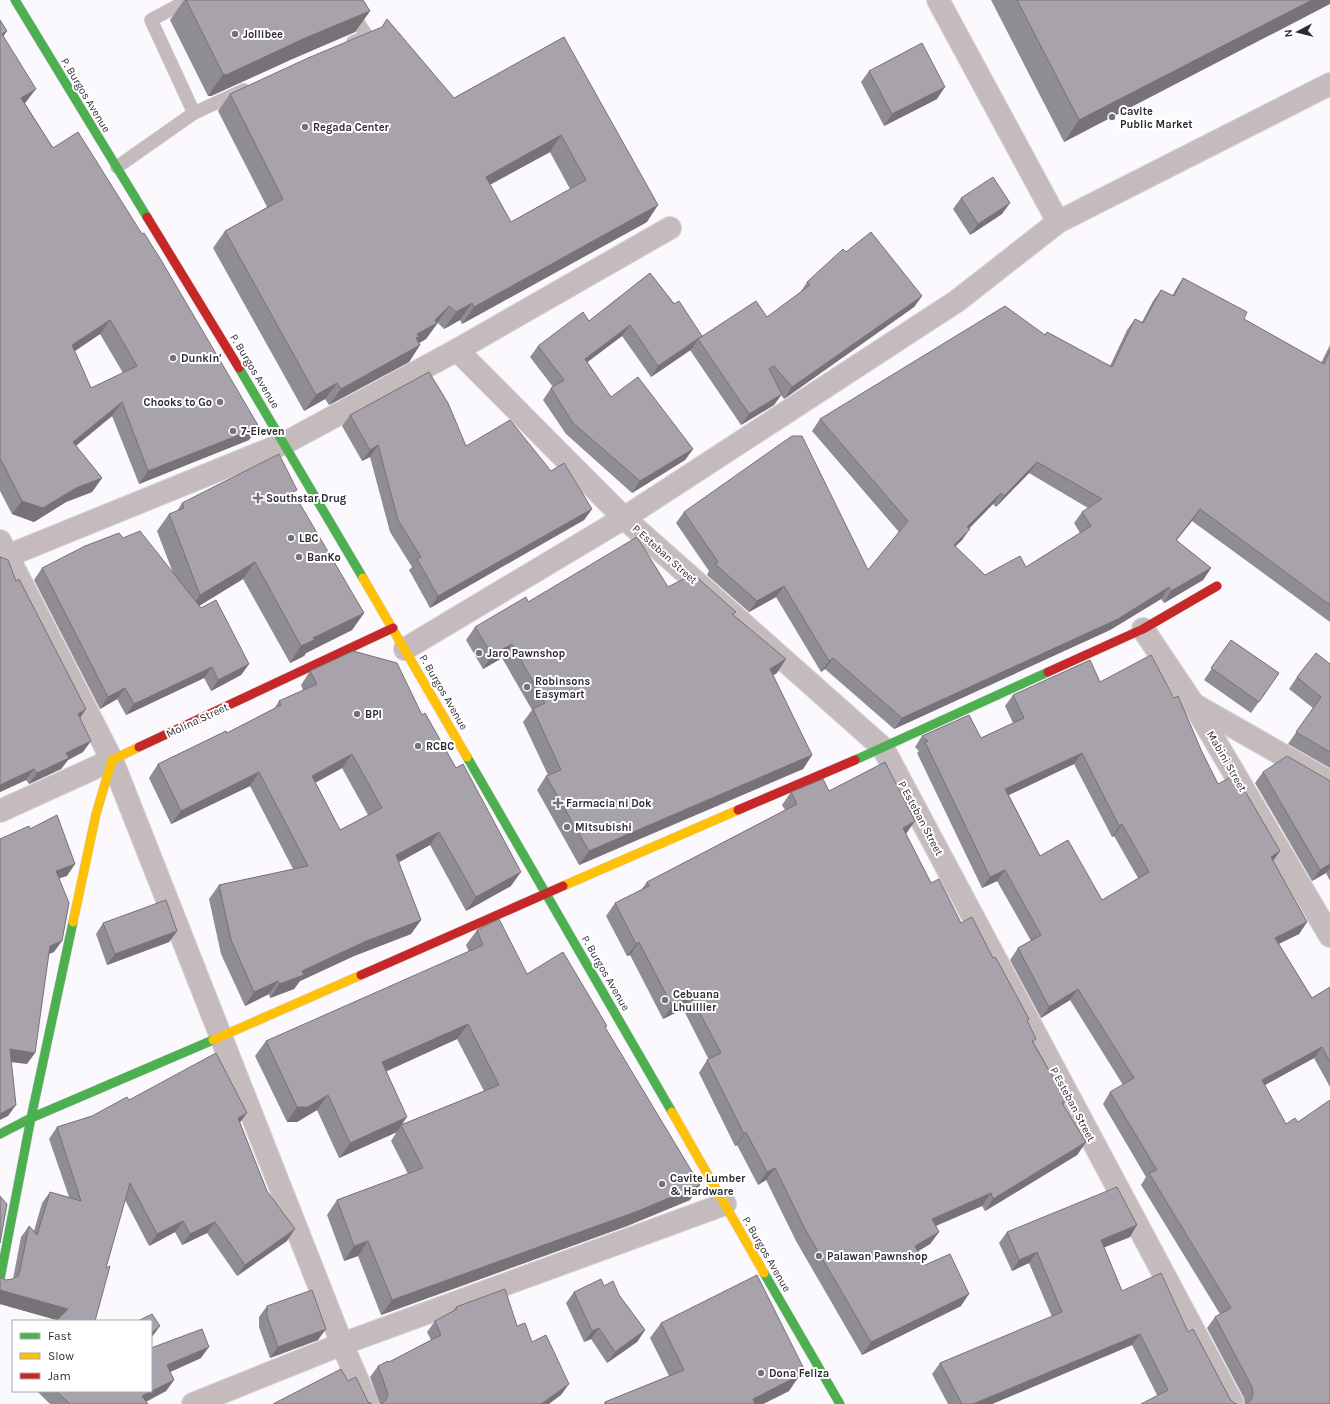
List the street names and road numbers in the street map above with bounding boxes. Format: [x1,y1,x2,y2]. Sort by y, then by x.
street label: P. Burgos Avenue [58,56,113,135]
street label: P. Burgos Avenue [227,332,282,411]
street label: P Esteban Street [630,522,700,587]
street label: P. Burgos Avenue [417,652,471,733]
street label: Molina Street [164,700,230,741]
street label: Mabini Street [1204,729,1249,794]
street label: P Esteban Street [895,779,946,858]
street label: P. Burgos Avenue [579,933,633,1014]
street label: P Esteban Street [1047,1065,1098,1144]
street label: P. Burgos Avenue [740,1214,794,1295]

